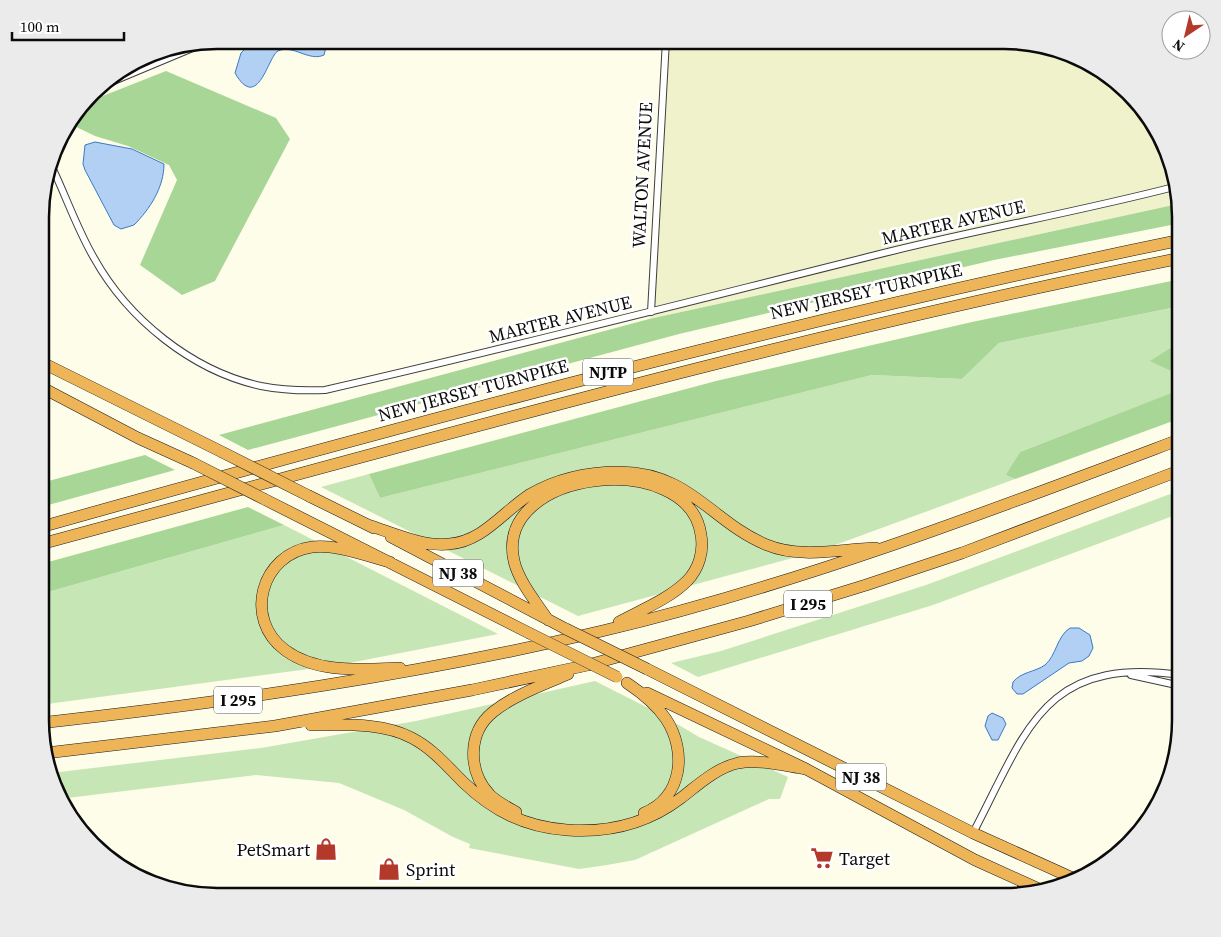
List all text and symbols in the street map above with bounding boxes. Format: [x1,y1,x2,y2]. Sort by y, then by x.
scale bar [12,10,125,42]
north arrow [1161,10,1211,60]
text: 100 m [20,16,60,37]
text: N [1169,35,1188,57]
street label: WALTON AVENUE [626,101,658,249]
street label: MARTER AVENUE [879,193,1027,251]
street label: NEW JERSEY TURNPIKE [768,257,965,325]
street label: MARTER AVENUE [486,289,634,349]
street label: NEW JERSEY TURNPIKE [375,352,571,427]
road number: NJTP [583,358,633,386]
road number: NJ 38 [433,560,483,586]
road number: I 295 [784,590,832,618]
road number: I 295 [214,686,262,714]
road number: NJ 38 [836,764,886,790]
shop icon: PetSmart [313,836,339,862]
place label: PetSmart [236,837,310,862]
supermarket icon: Target [809,845,835,871]
place label: Target [839,846,890,871]
shop icon: Sprint [376,856,402,882]
place label: Sprint [406,857,455,882]

